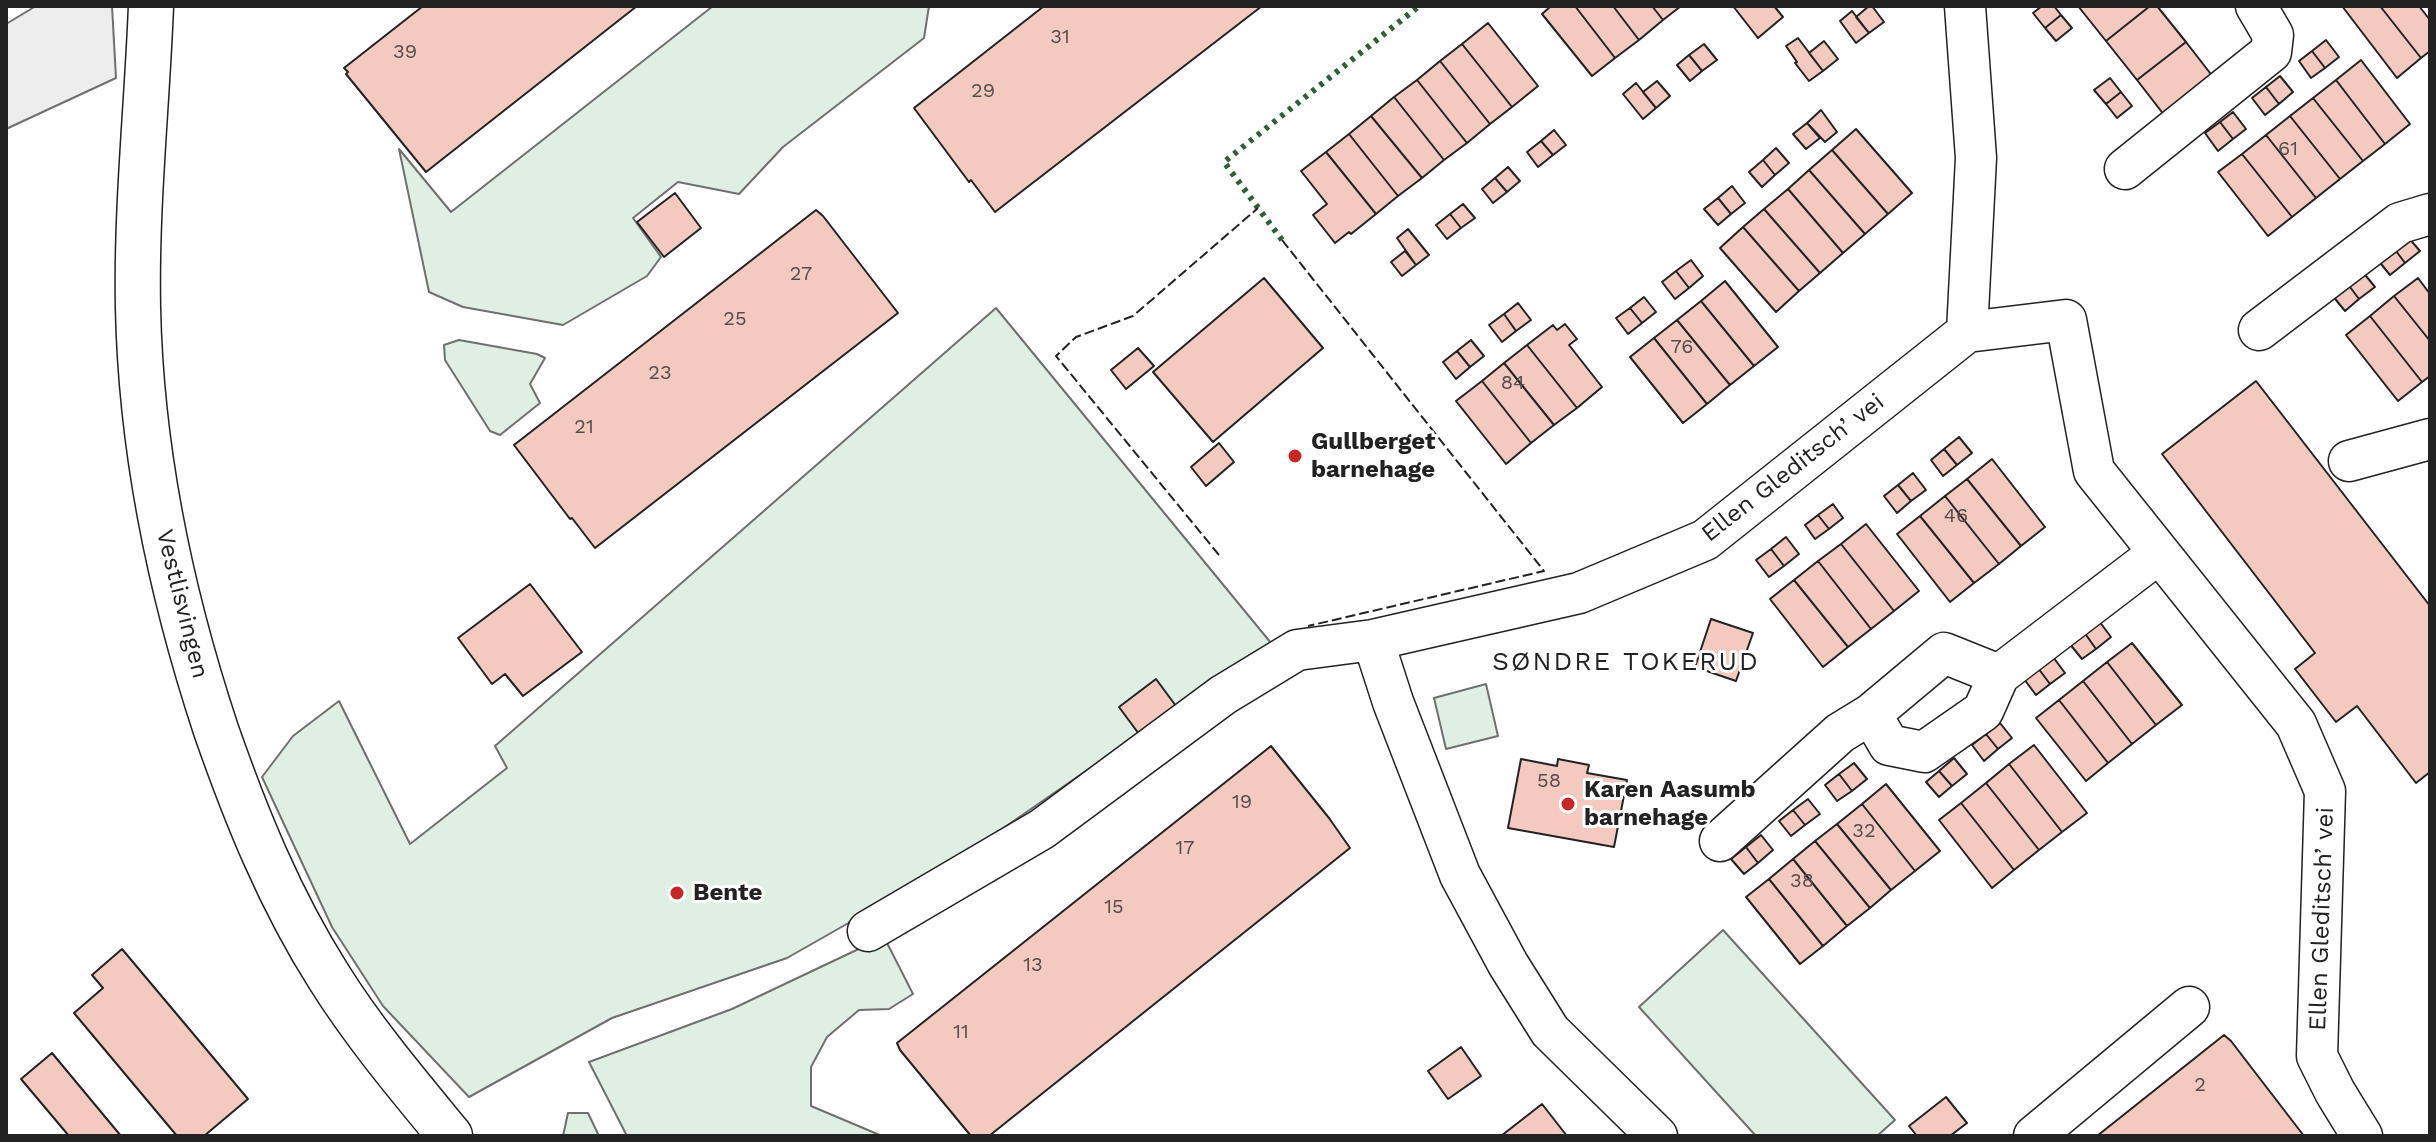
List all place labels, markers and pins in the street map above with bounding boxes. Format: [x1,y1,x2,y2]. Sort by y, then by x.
place label: Gullberget barnehage [1311,428,1436,484]
marker: Gullberget barnehage [1286,447,1304,465]
place label: Karen Aasumb barnehage [1584,776,1756,832]
marker: Karen Aasumb barnehage [1559,795,1577,813]
place label: Bente [693,879,763,907]
marker: Bente [668,884,686,902]

